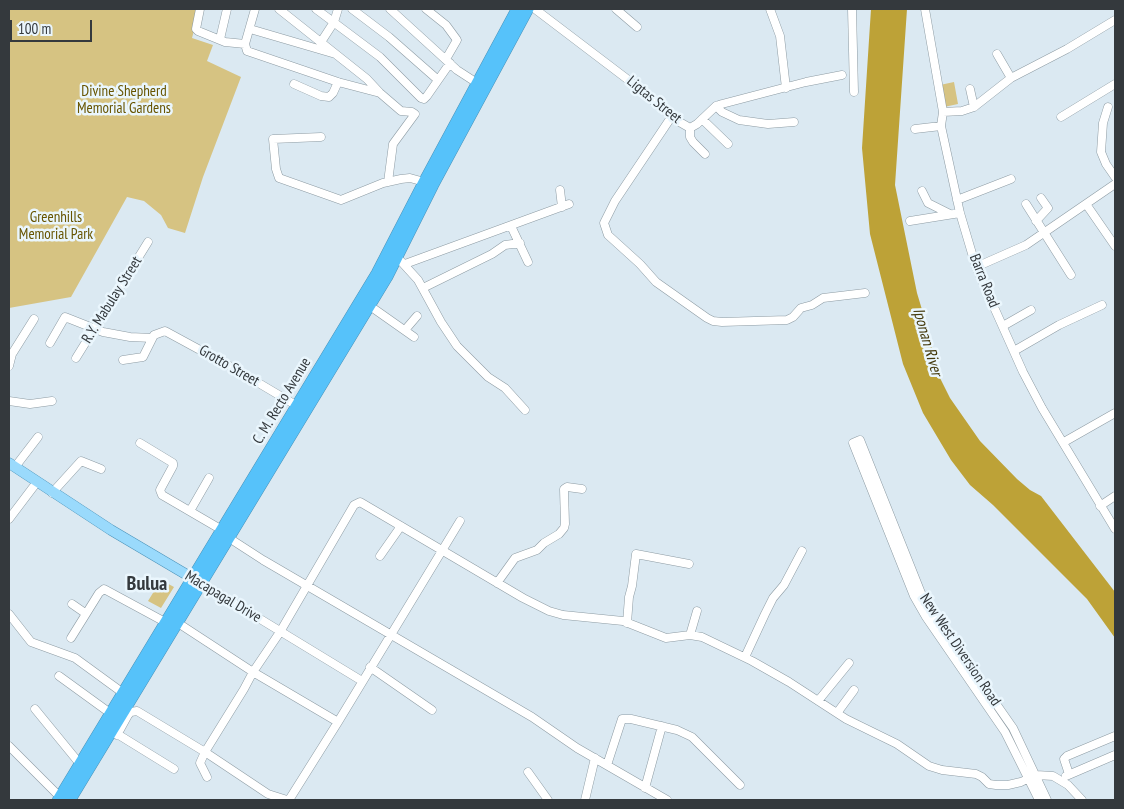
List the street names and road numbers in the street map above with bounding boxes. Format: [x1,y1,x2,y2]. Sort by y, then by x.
street label: Ligtas Street [623,72,685,128]
street label: Barra Road [965,252,1003,310]
street label: R.Y. Mabulay Street [78,253,146,347]
street label: Grotto Street [196,342,262,390]
street label: C. M. Recto Avenue [249,354,315,448]
street label: Macapagal Drive [182,567,264,627]
street label: New West Diversion Road [916,590,1004,710]

